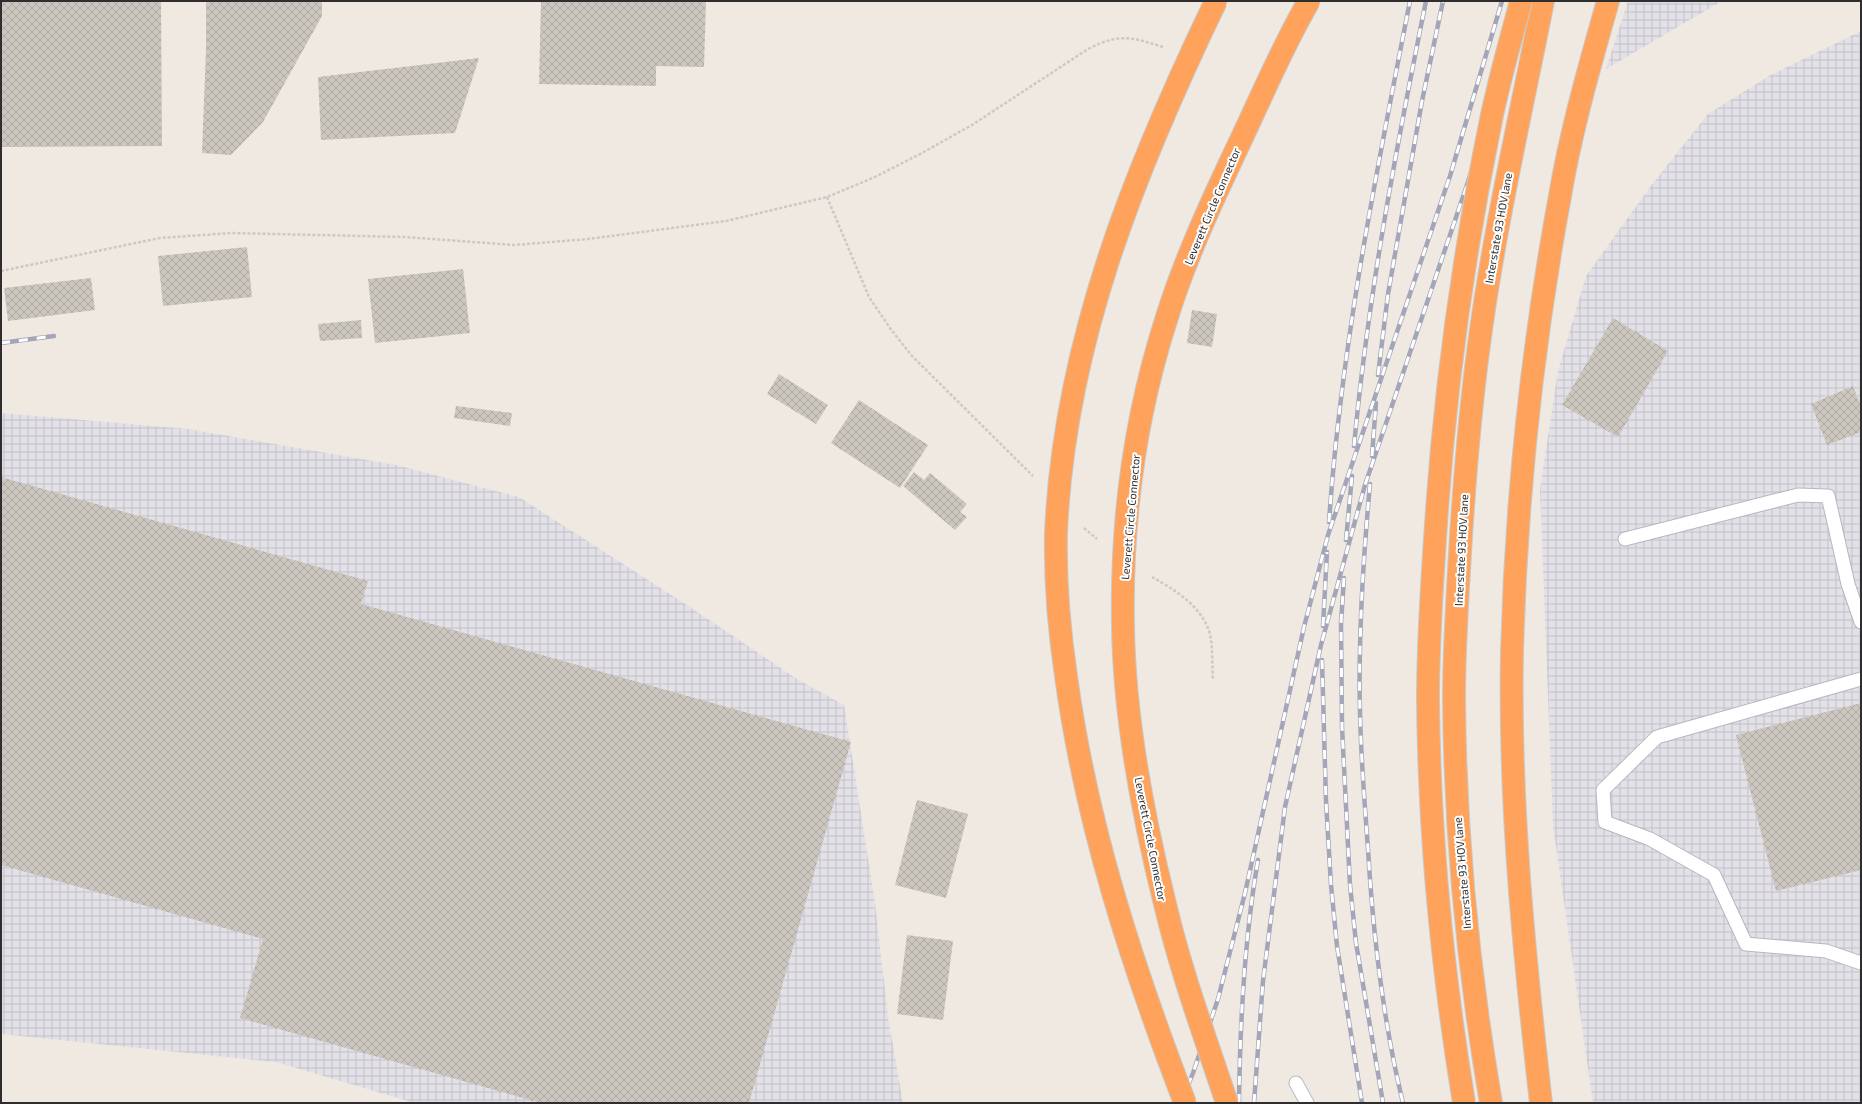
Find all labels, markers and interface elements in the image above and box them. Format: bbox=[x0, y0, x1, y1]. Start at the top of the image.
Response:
street label: Leverett Circle Connector bbox=[1181, 145, 1243, 266]
street label: Interstate 93 HOV lane bbox=[1482, 172, 1514, 284]
street label: Leverett Circle Connector bbox=[1118, 453, 1142, 580]
street label: Interstate 93 HOV lane bbox=[1452, 494, 1470, 606]
street label: Leverett Circle Connector bbox=[1133, 776, 1170, 903]
street label: Interstate 93 HOV lane bbox=[1451, 816, 1473, 929]

